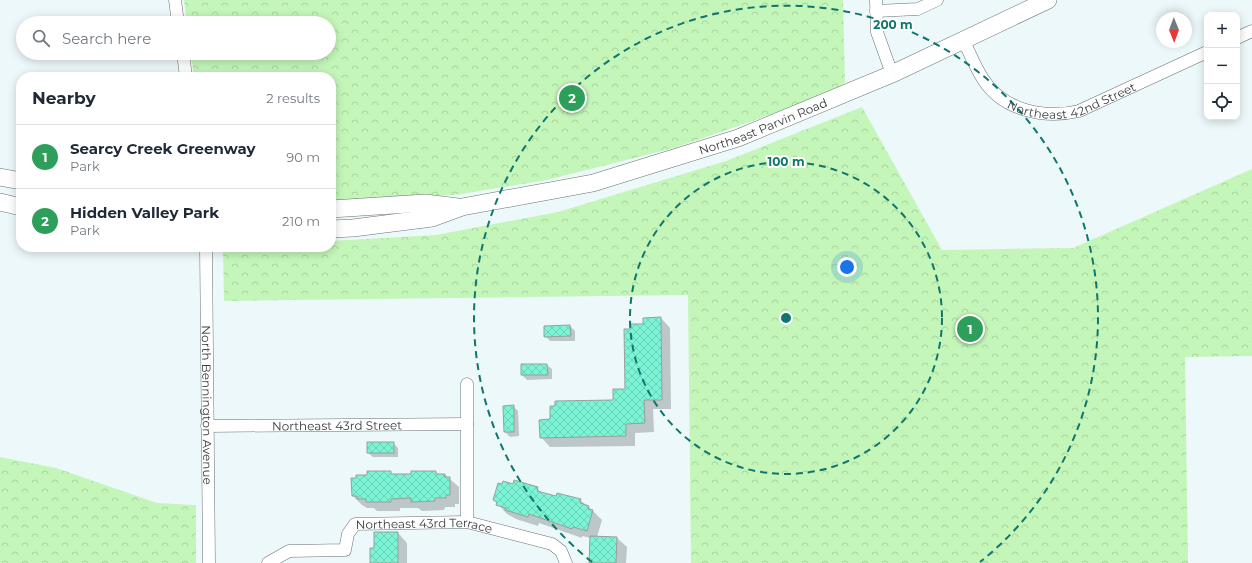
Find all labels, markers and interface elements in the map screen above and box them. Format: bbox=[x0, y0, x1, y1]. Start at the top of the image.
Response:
north arrow bbox=[1156, 12, 1192, 48]
map controls bbox=[1204, 12, 1240, 120]
button: + bbox=[1204, 12, 1240, 48]
search box bbox=[16, 16, 336, 60]
text: 200 m bbox=[873, 17, 913, 32]
icon: search bbox=[30, 27, 52, 49]
text: Search here bbox=[62, 29, 151, 48]
button: − bbox=[1204, 48, 1240, 84]
street label: Northeast 42nd Street bbox=[1005, 78, 1138, 121]
pin: 2 bbox=[559, 83, 585, 113]
button: locate bbox=[1204, 84, 1240, 120]
text: Nearby bbox=[32, 88, 96, 108]
text: 2 results bbox=[266, 90, 320, 106]
street label: Northeast Parvin Road bbox=[697, 94, 829, 157]
text: Searcy Creek Greenway bbox=[70, 139, 256, 158]
text: 1 bbox=[42, 149, 48, 165]
text: 90 m bbox=[286, 149, 320, 165]
text: 100 m bbox=[768, 154, 804, 169]
text: Park bbox=[70, 158, 100, 174]
text: Hidden Valley Park bbox=[70, 203, 219, 222]
text: 2 bbox=[41, 213, 49, 229]
text: 210 m bbox=[282, 213, 320, 229]
text: Park bbox=[70, 222, 100, 238]
your location bbox=[837, 257, 857, 277]
centre of rings bbox=[779, 311, 793, 325]
pin: 1 bbox=[957, 314, 983, 344]
street label: North Bennington Avenue bbox=[199, 325, 216, 485]
street label: Northeast 43rd Street bbox=[272, 417, 402, 433]
street label: Northeast 43rd Terrace bbox=[355, 514, 494, 536]

